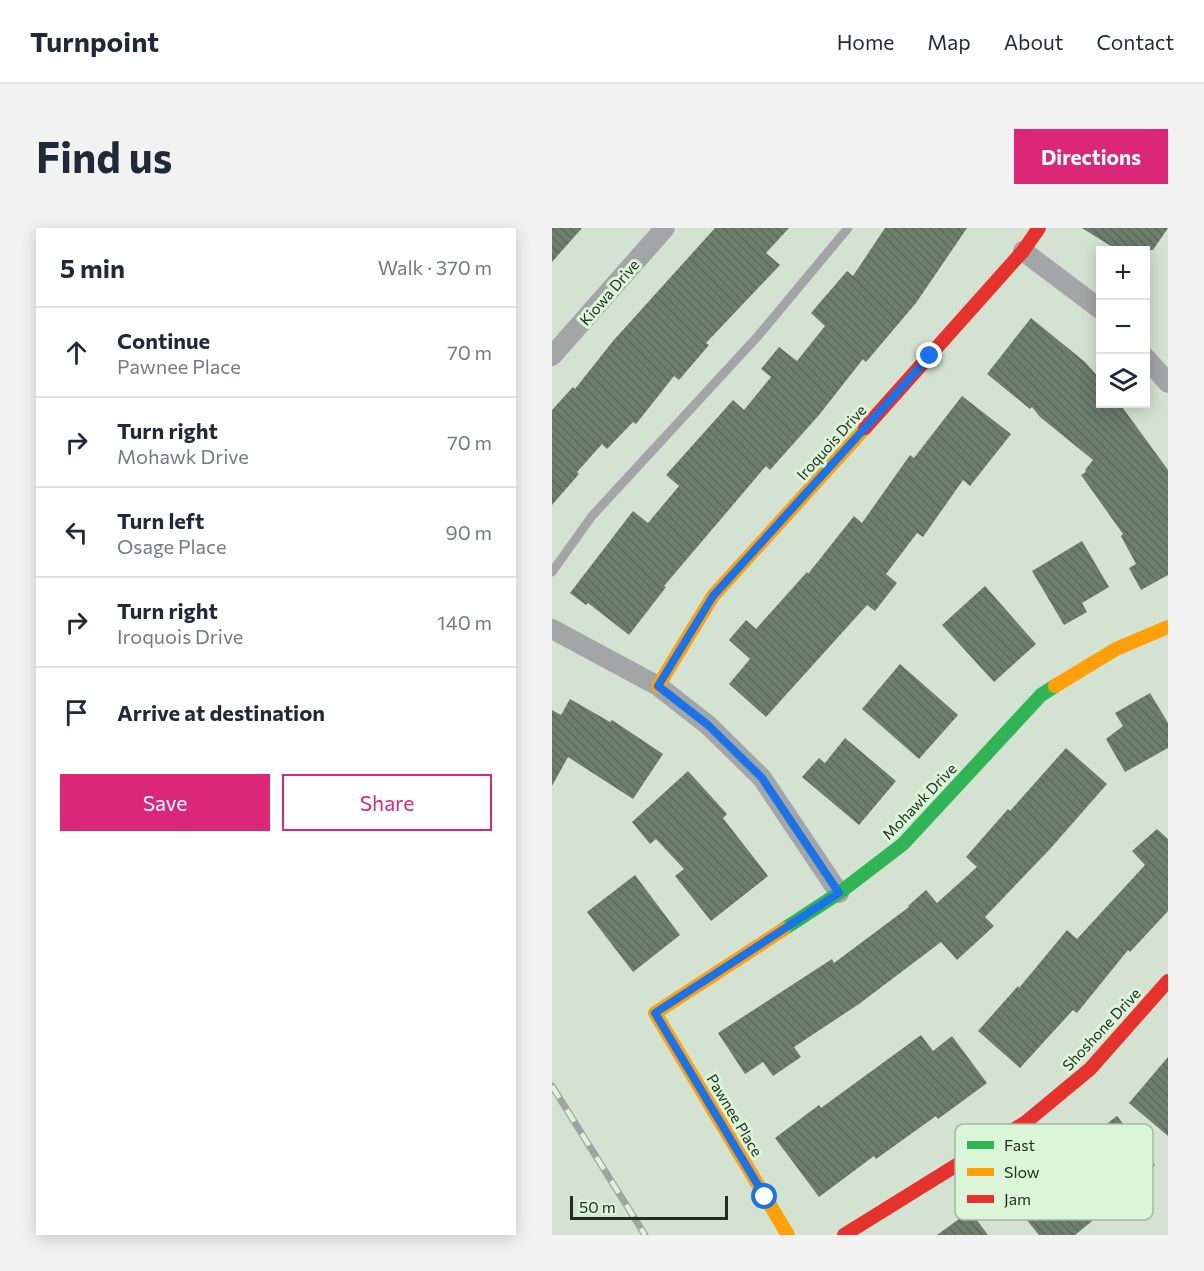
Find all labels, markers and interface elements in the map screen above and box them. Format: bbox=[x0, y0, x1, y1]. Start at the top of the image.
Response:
text: Turnpoint bbox=[30, 24, 159, 58]
text: Home bbox=[837, 29, 894, 54]
text: Map bbox=[927, 29, 971, 54]
text: About bbox=[1004, 29, 1063, 54]
text: Contact bbox=[1096, 29, 1174, 54]
button: Directions bbox=[1014, 129, 1168, 184]
text: Find us bbox=[36, 130, 172, 182]
map controls bbox=[1096, 246, 1150, 408]
button: + bbox=[1096, 246, 1150, 300]
text: 5 min bbox=[60, 252, 125, 283]
text: Walk · 370 m bbox=[378, 255, 492, 279]
street label: Kiowa Drive bbox=[575, 255, 643, 329]
button: − bbox=[1096, 300, 1150, 354]
text: Continue bbox=[117, 327, 210, 354]
icon: ahead bbox=[60, 336, 93, 369]
text: 70 m bbox=[447, 340, 492, 364]
route end bbox=[916, 342, 942, 368]
text: Pawnee Place bbox=[117, 354, 241, 378]
button: layers bbox=[1096, 354, 1150, 408]
street label: Iroquois Drive bbox=[793, 401, 869, 483]
text: Turn right bbox=[117, 417, 218, 444]
icon: right bbox=[60, 426, 93, 459]
text: 70 m bbox=[447, 430, 492, 454]
text: Mohawk Drive bbox=[117, 444, 249, 468]
text: Turn left bbox=[117, 507, 204, 534]
icon: left bbox=[60, 516, 93, 549]
text: 90 m bbox=[446, 520, 492, 544]
text: Osage Place bbox=[117, 534, 226, 558]
text: Turn right bbox=[117, 597, 218, 624]
icon: right bbox=[60, 606, 93, 639]
text: 140 m bbox=[437, 610, 492, 634]
text: Iroquois Drive bbox=[117, 624, 243, 648]
icon: arrive bbox=[60, 696, 93, 729]
text: Arrive at destination bbox=[117, 699, 325, 726]
street label: Mohawk Drive bbox=[878, 759, 960, 843]
button: Save bbox=[60, 774, 270, 831]
button: Share bbox=[282, 774, 492, 831]
street label: Shoshone Drive bbox=[1058, 984, 1144, 1074]
street label: Pawnee Place bbox=[703, 1071, 767, 1159]
legend bbox=[955, 1124, 1153, 1220]
text: Fast bbox=[1004, 1135, 1035, 1154]
text: Slow bbox=[1004, 1162, 1040, 1181]
route start bbox=[751, 1183, 777, 1209]
text: Jam bbox=[1004, 1189, 1031, 1208]
scale bar bbox=[570, 1193, 728, 1220]
text: 50 m bbox=[579, 1197, 616, 1216]

